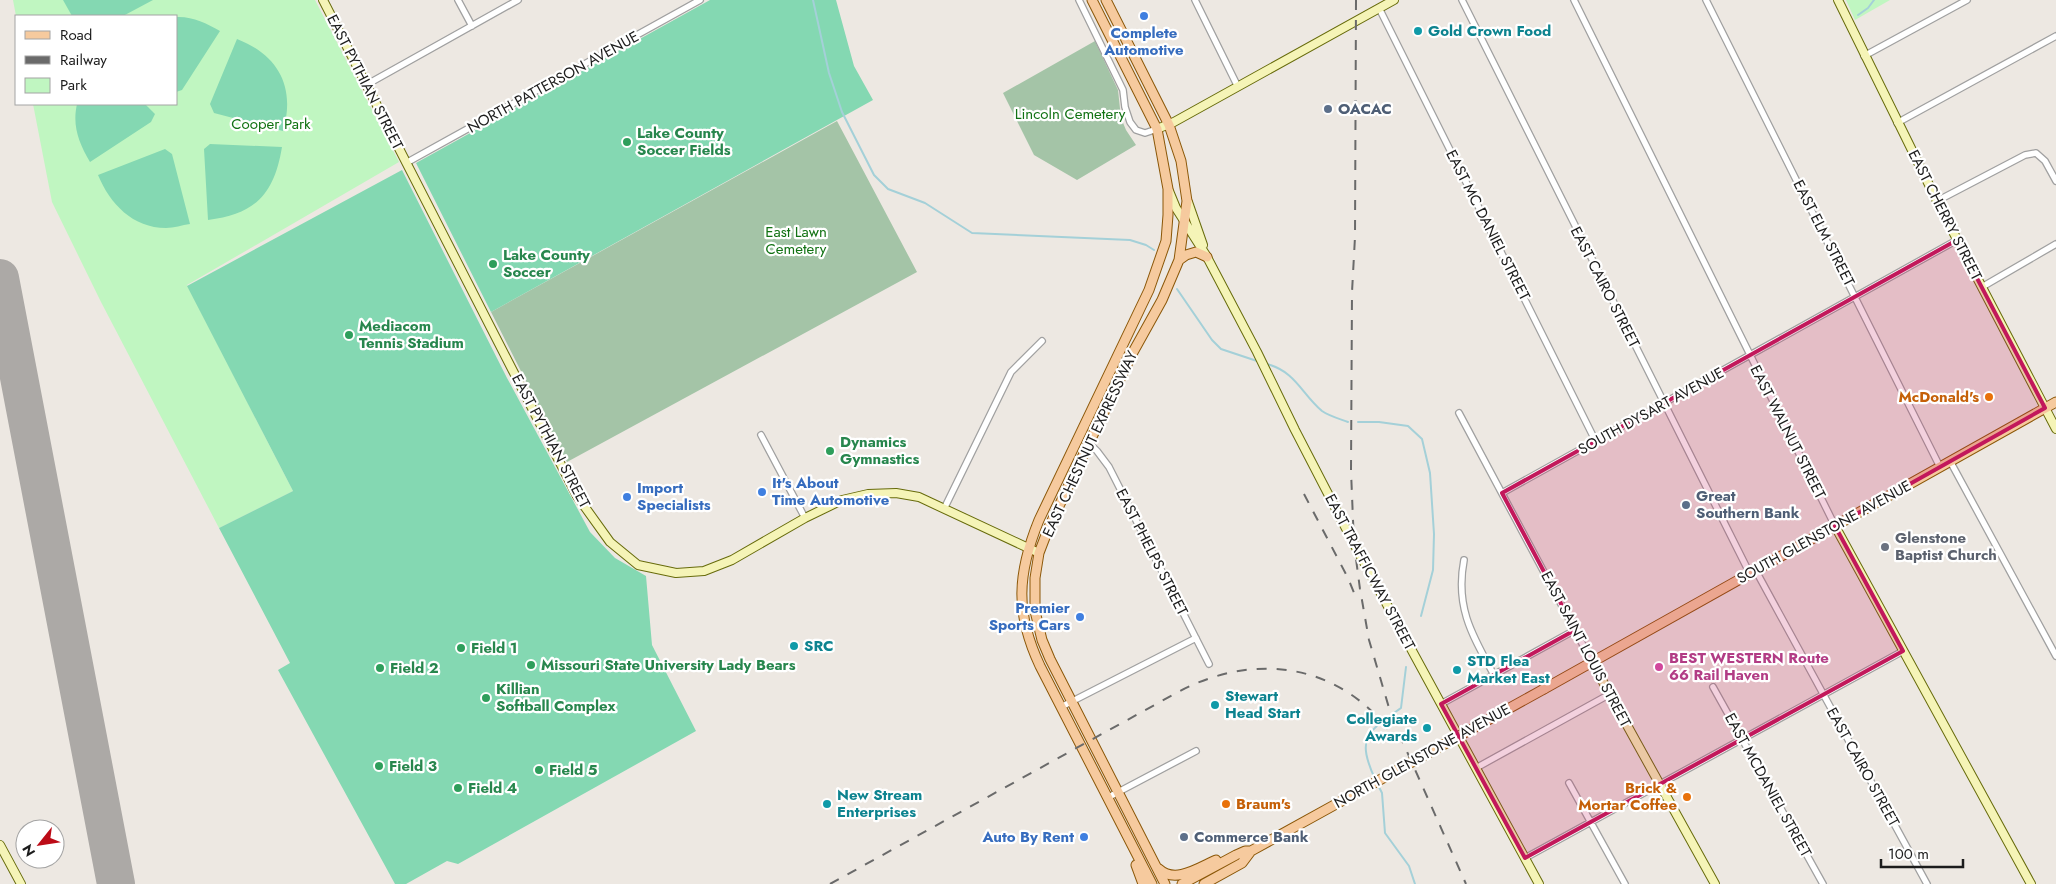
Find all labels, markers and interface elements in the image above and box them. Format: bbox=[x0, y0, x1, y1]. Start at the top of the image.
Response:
marker: Complete Automotive bbox=[1138, 10, 1150, 22]
street label: EAST PYTHIAN STREET bbox=[321, 11, 409, 153]
legend bbox=[15, 15, 178, 105]
place label: Gold Crown Food bbox=[1428, 20, 1551, 42]
place label: Complete Automotive bbox=[1103, 22, 1184, 61]
text: Road bbox=[60, 24, 92, 46]
marker: Gold Crown Food bbox=[1412, 25, 1424, 37]
street label: NORTH PATTERSON AVENUE bbox=[463, 26, 643, 138]
text: Railway bbox=[60, 49, 107, 71]
text: Park bbox=[60, 74, 87, 96]
place label: OACAC bbox=[1338, 98, 1392, 120]
park label: Lincoln Cemetery bbox=[1015, 103, 1126, 125]
marker: OACAC bbox=[1322, 103, 1334, 115]
park label: Cooper Park bbox=[231, 113, 311, 135]
place label: Lake County Soccer Fields bbox=[637, 122, 731, 161]
marker: Lake County Soccer Fields bbox=[621, 136, 633, 148]
street label: EAST MC DANIEL STREET bbox=[1440, 146, 1536, 304]
street label: EAST CHERRY STREET bbox=[1903, 146, 1987, 284]
street label: EAST ELM STREET bbox=[1788, 176, 1860, 290]
park label: East Lawn Cemetery bbox=[765, 221, 827, 260]
street label: EAST CAIRO STREET bbox=[1565, 223, 1645, 351]
place label: Lake County Soccer bbox=[503, 244, 590, 283]
marker: Lake County Soccer bbox=[487, 258, 499, 270]
place label: Mediacom Tennis Stadium bbox=[359, 315, 464, 354]
marker: Mediacom Tennis Stadium bbox=[343, 329, 355, 341]
street label: EAST CHESTNUT EXPRESSWAY bbox=[1037, 347, 1143, 541]
street label: EAST WALNUT STREET bbox=[1745, 361, 1831, 503]
street label: SOUTH DYSART AVENUE bbox=[1574, 362, 1728, 460]
street label: EAST PYTHIAN STREET bbox=[506, 370, 596, 512]
place label: McDonald's bbox=[1898, 386, 1979, 408]
marker: McDonald's bbox=[1983, 391, 1995, 403]
place label: Dynamics Gymnastics bbox=[840, 431, 919, 470]
marker: Dynamics Gymnastics bbox=[824, 445, 836, 457]
place label: It's About Time Automotive bbox=[772, 472, 890, 511]
street label: SOUTH GLENSTONE AVENUE bbox=[1733, 475, 1915, 589]
place label: Import Specialists bbox=[637, 477, 711, 516]
street label: EAST PHELPS STREET bbox=[1110, 485, 1194, 619]
place label: Great Southern Bank bbox=[1696, 485, 1800, 524]
marker: It's About Time Automotive bbox=[756, 486, 768, 498]
street label: EAST TRAFFICWAY STREET bbox=[1319, 490, 1421, 654]
marker: Import Specialists bbox=[621, 491, 633, 503]
marker: Great Southern Bank bbox=[1680, 499, 1692, 511]
place label: Glenstone Baptist Church bbox=[1895, 527, 1997, 566]
marker: Glenstone Baptist Church bbox=[1879, 541, 1891, 553]
street label: EAST SAINT LOUIS STREET bbox=[1536, 567, 1637, 731]
place label: Premier Sports Cars bbox=[989, 597, 1071, 636]
marker: Premier Sports Cars bbox=[1074, 611, 1086, 623]
place label: SRC bbox=[804, 635, 834, 657]
place label: Field 1 bbox=[471, 637, 517, 659]
marker: SRC bbox=[788, 640, 800, 652]
marker: Field 1 bbox=[455, 642, 467, 654]
place label: BEST WESTERN Route 66 Rail Haven bbox=[1669, 647, 1829, 686]
place label: STD Flea Market East bbox=[1467, 650, 1550, 689]
place label: Missouri State University Lady Bears bbox=[541, 654, 796, 676]
place label: Field 2 bbox=[390, 657, 439, 679]
marker: Missouri State University Lady Bears bbox=[525, 659, 537, 671]
marker: BEST WESTERN Route 66 Rail Haven bbox=[1653, 661, 1665, 673]
marker: Field 2 bbox=[374, 662, 386, 674]
marker: STD Flea Market East bbox=[1451, 664, 1463, 676]
place label: Killian Softball Complex bbox=[496, 678, 615, 717]
place label: Stewart Head Start bbox=[1225, 685, 1301, 724]
marker: Killian Softball Complex bbox=[480, 692, 492, 704]
street label: NORTH GLENSTONE AVENUE bbox=[1330, 698, 1514, 814]
marker: Stewart Head Start bbox=[1209, 699, 1221, 711]
street label: EAST CAIRO STREET bbox=[1821, 703, 1905, 831]
place label: Collegiate Awards bbox=[1346, 708, 1417, 747]
street label: EAST MCDANIEL STREET bbox=[1719, 709, 1817, 861]
marker: Collegiate Awards bbox=[1421, 722, 1433, 734]
place label: Field 3 bbox=[389, 755, 437, 777]
place label: Field 5 bbox=[549, 759, 598, 781]
marker: Field 3 bbox=[373, 760, 385, 772]
marker: Field 5 bbox=[533, 764, 545, 776]
place label: Field 4 bbox=[468, 777, 517, 799]
place label: Brick & Mortar Coffee bbox=[1578, 777, 1678, 816]
marker: Field 4 bbox=[452, 782, 464, 794]
place label: New Stream Enterprises bbox=[837, 784, 922, 823]
marker: Brick & Mortar Coffee bbox=[1681, 791, 1693, 803]
place label: Braum's bbox=[1236, 793, 1291, 815]
marker: New Stream Enterprises bbox=[821, 798, 833, 810]
marker: Braum's bbox=[1220, 798, 1232, 810]
north arrow bbox=[15, 819, 65, 869]
place label: Auto By Rent bbox=[982, 826, 1074, 848]
place label: Commerce Bank bbox=[1194, 826, 1309, 848]
marker: Auto By Rent bbox=[1078, 831, 1090, 843]
marker: Commerce Bank bbox=[1178, 831, 1190, 843]
scale bar bbox=[1881, 836, 1964, 868]
text: N bbox=[17, 841, 40, 860]
text: 100 m bbox=[1888, 843, 1929, 865]

